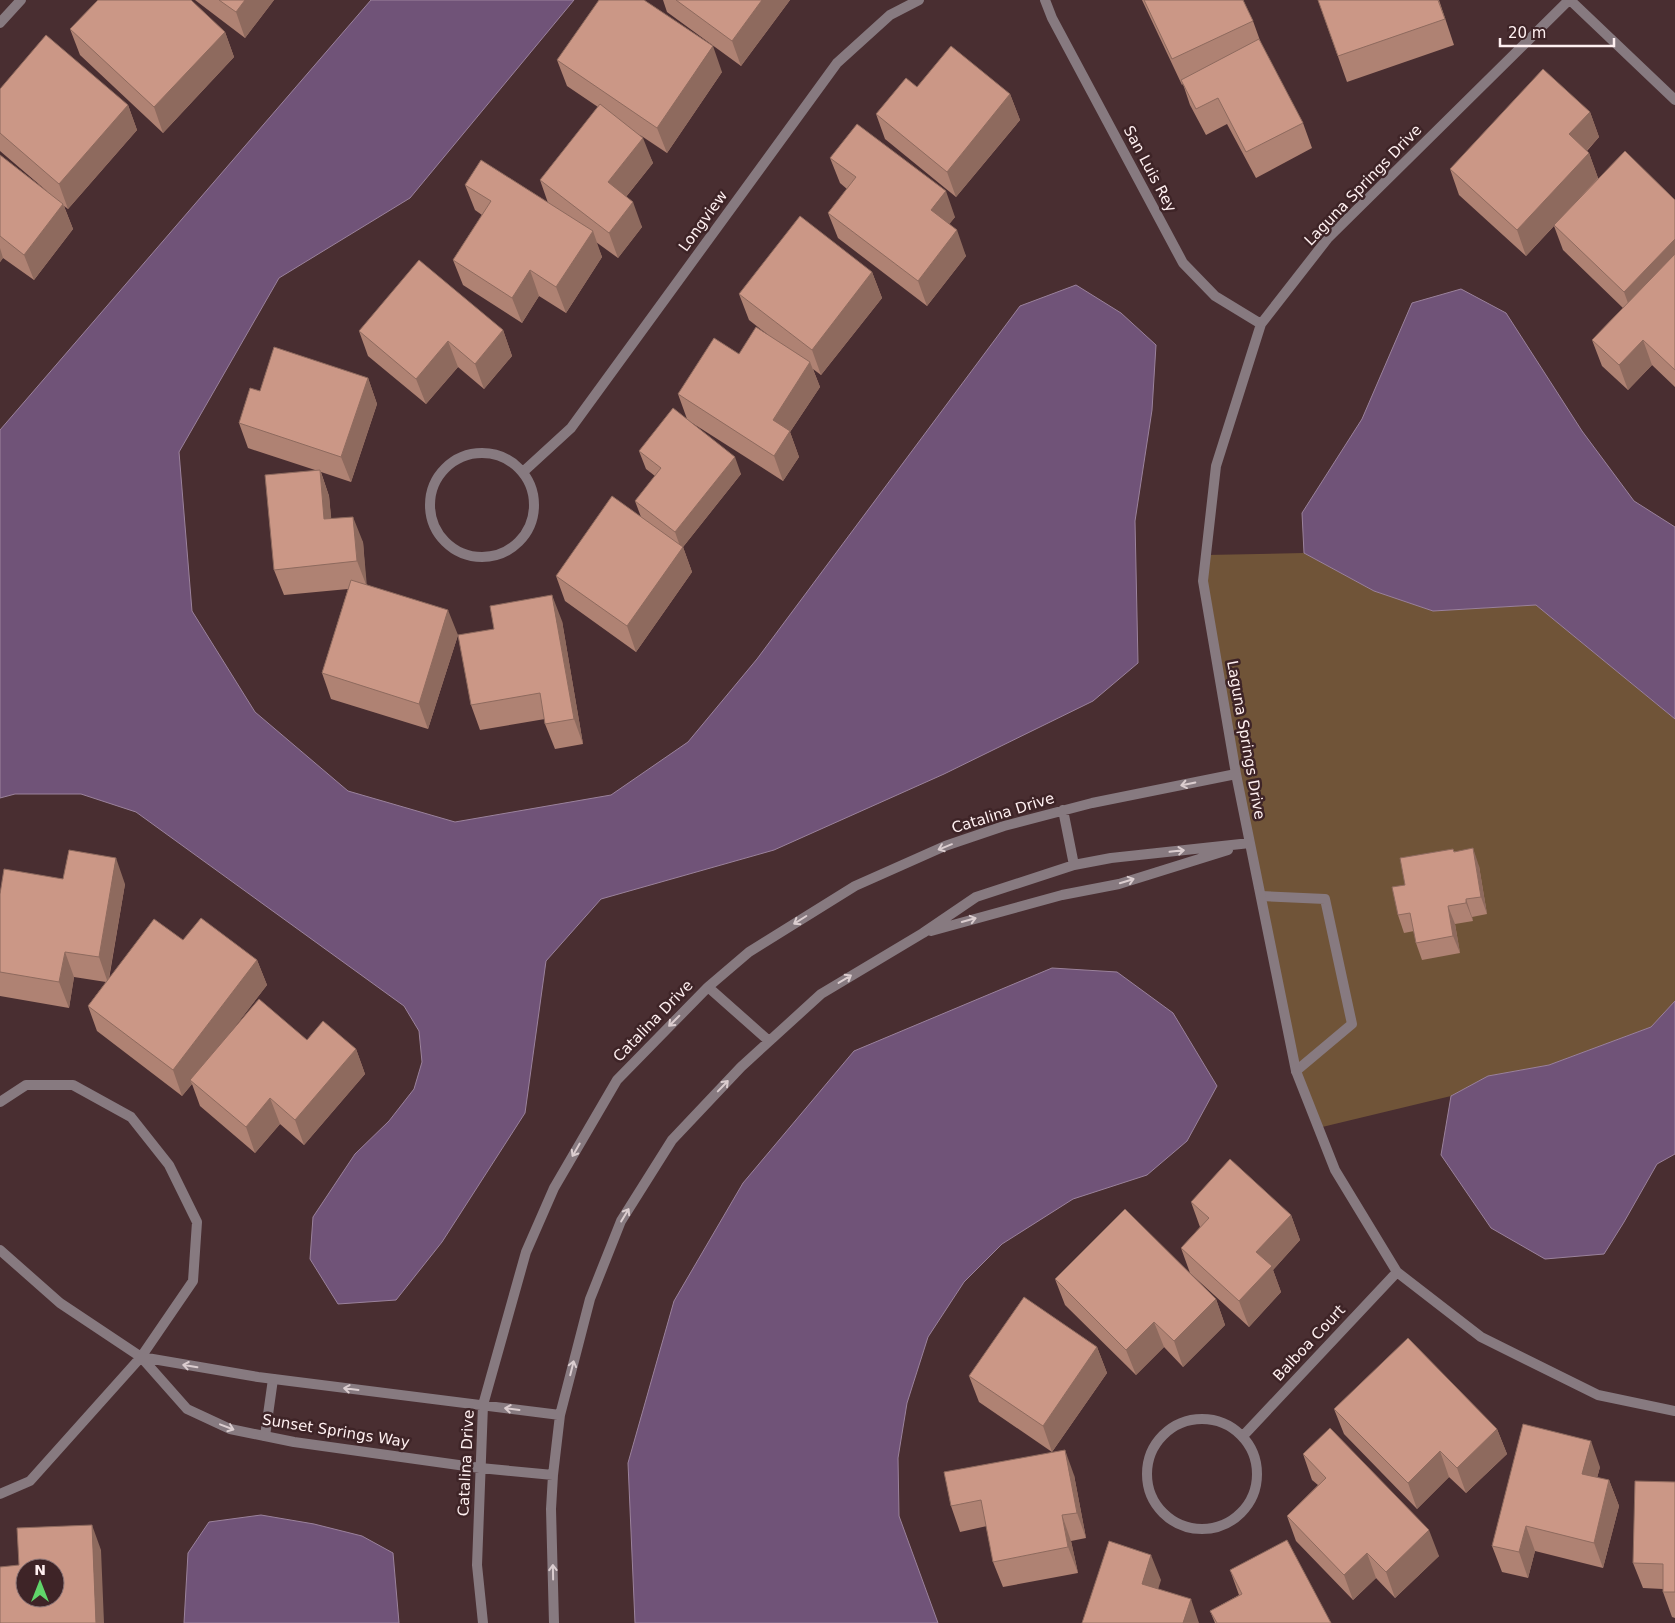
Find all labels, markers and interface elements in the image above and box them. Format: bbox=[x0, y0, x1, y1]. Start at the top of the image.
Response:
scale bar bbox=[1500, 15, 1614, 47]
text: 20 m bbox=[1508, 24, 1546, 42]
street label: Laguna Springs Drive bbox=[1301, 121, 1425, 249]
street label: San Luis Rey bbox=[1120, 123, 1180, 215]
street label: Longview bbox=[675, 187, 731, 255]
street label: Laguna Springs Drive bbox=[1223, 659, 1269, 821]
one-way arrow bbox=[1181, 779, 1197, 789]
street label: Catalina Drive bbox=[949, 789, 1057, 837]
one-way arrow bbox=[937, 843, 953, 852]
one-way arrow bbox=[1168, 846, 1184, 856]
one-way arrow bbox=[1119, 876, 1135, 886]
one-way arrow bbox=[961, 915, 977, 924]
one-way arrow bbox=[794, 916, 808, 926]
one-way arrow bbox=[837, 974, 851, 984]
street label: Catalina Drive bbox=[610, 976, 696, 1066]
one-way arrow bbox=[667, 1015, 680, 1027]
one-way arrow bbox=[717, 1080, 729, 1092]
one-way arrow bbox=[571, 1142, 581, 1156]
one-way arrow bbox=[621, 1208, 631, 1222]
street label: Balboa Court bbox=[1269, 1301, 1349, 1385]
one-way arrow bbox=[182, 1360, 198, 1370]
one-way arrow bbox=[568, 1361, 578, 1377]
one-way arrow bbox=[343, 1384, 359, 1394]
one-way arrow bbox=[504, 1404, 520, 1414]
street label: Catalina Drive bbox=[454, 1409, 478, 1517]
street label: Sunset Springs Way bbox=[261, 1410, 411, 1452]
one-way arrow bbox=[219, 1423, 234, 1432]
north arrow bbox=[15, 1558, 65, 1608]
text: N bbox=[34, 1562, 46, 1578]
one-way arrow bbox=[548, 1565, 558, 1581]

